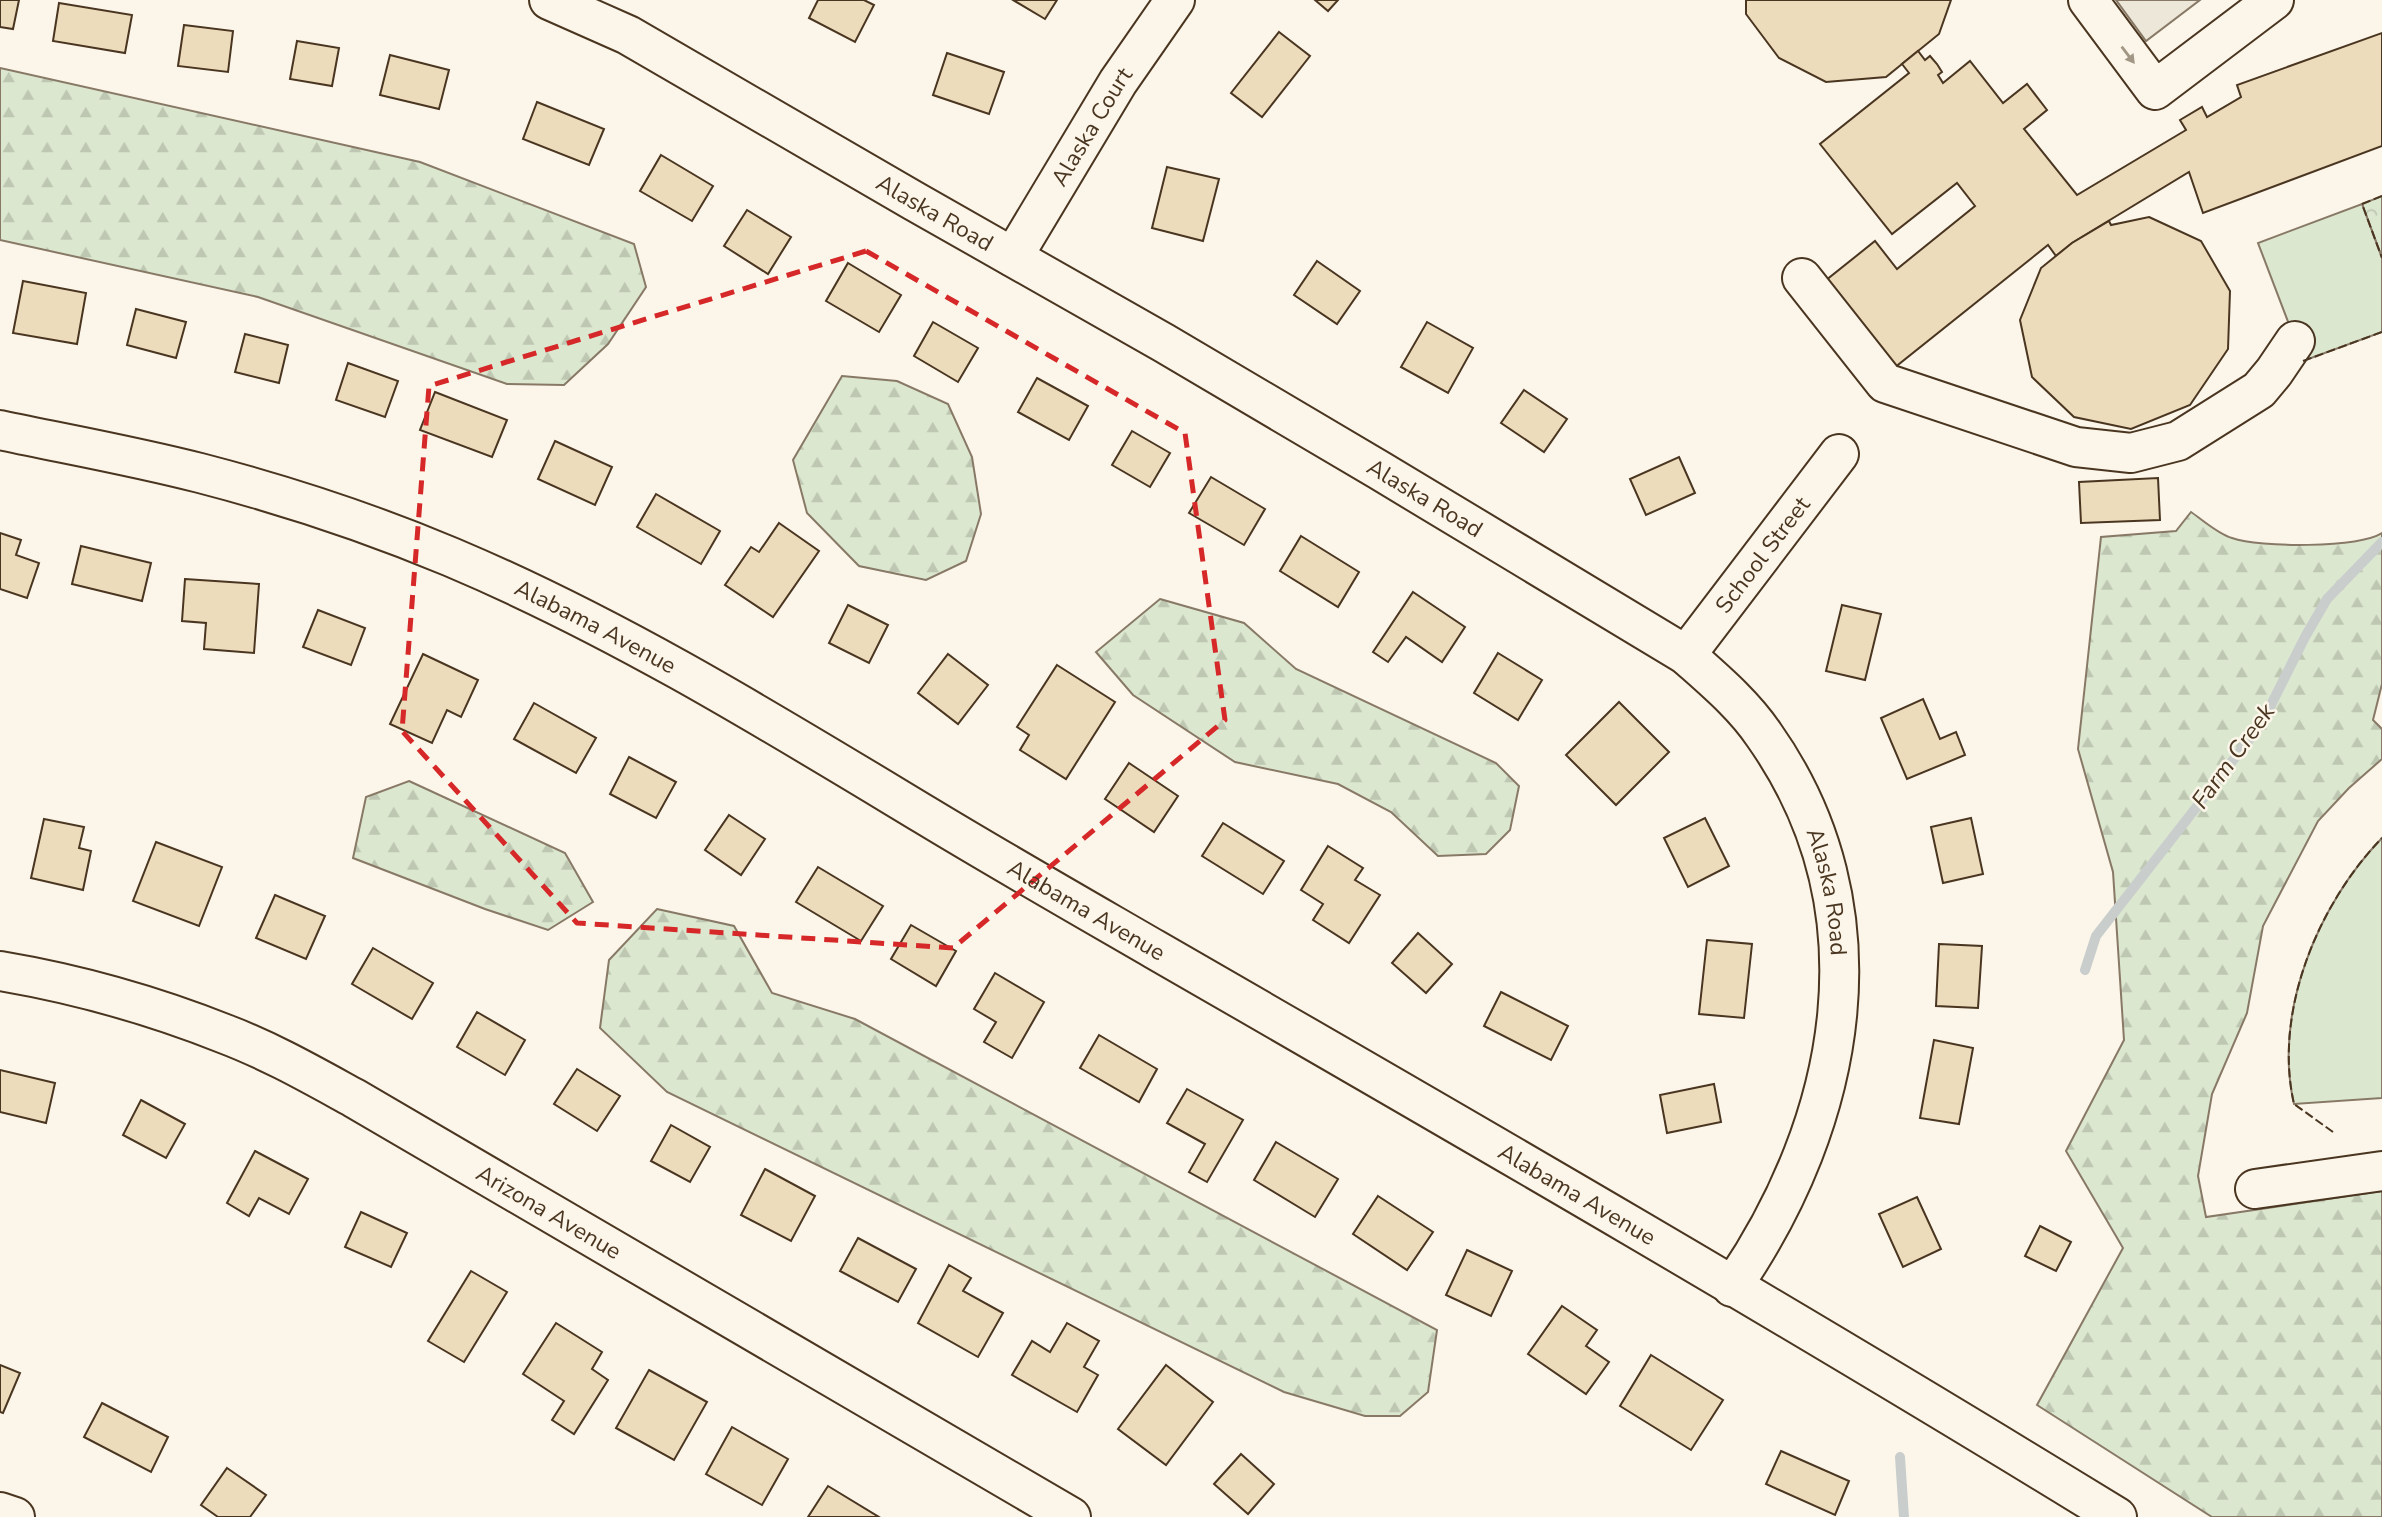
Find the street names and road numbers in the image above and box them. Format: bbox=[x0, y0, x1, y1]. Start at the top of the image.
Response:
street label: Alaska Court bbox=[1044, 60, 1140, 192]
street label: Alaska Road bbox=[871, 167, 999, 258]
street label: Alaska Road bbox=[1361, 451, 1489, 545]
street label: School Street bbox=[1708, 489, 1817, 619]
street label: Alabama Avenue bbox=[510, 572, 682, 681]
street label: Alaska Road bbox=[1799, 823, 1854, 956]
street label: Alabama Avenue bbox=[1002, 852, 1171, 968]
street label: Alabama Avenue bbox=[1493, 1136, 1662, 1252]
street label: Arizona Avenue bbox=[471, 1157, 627, 1266]

